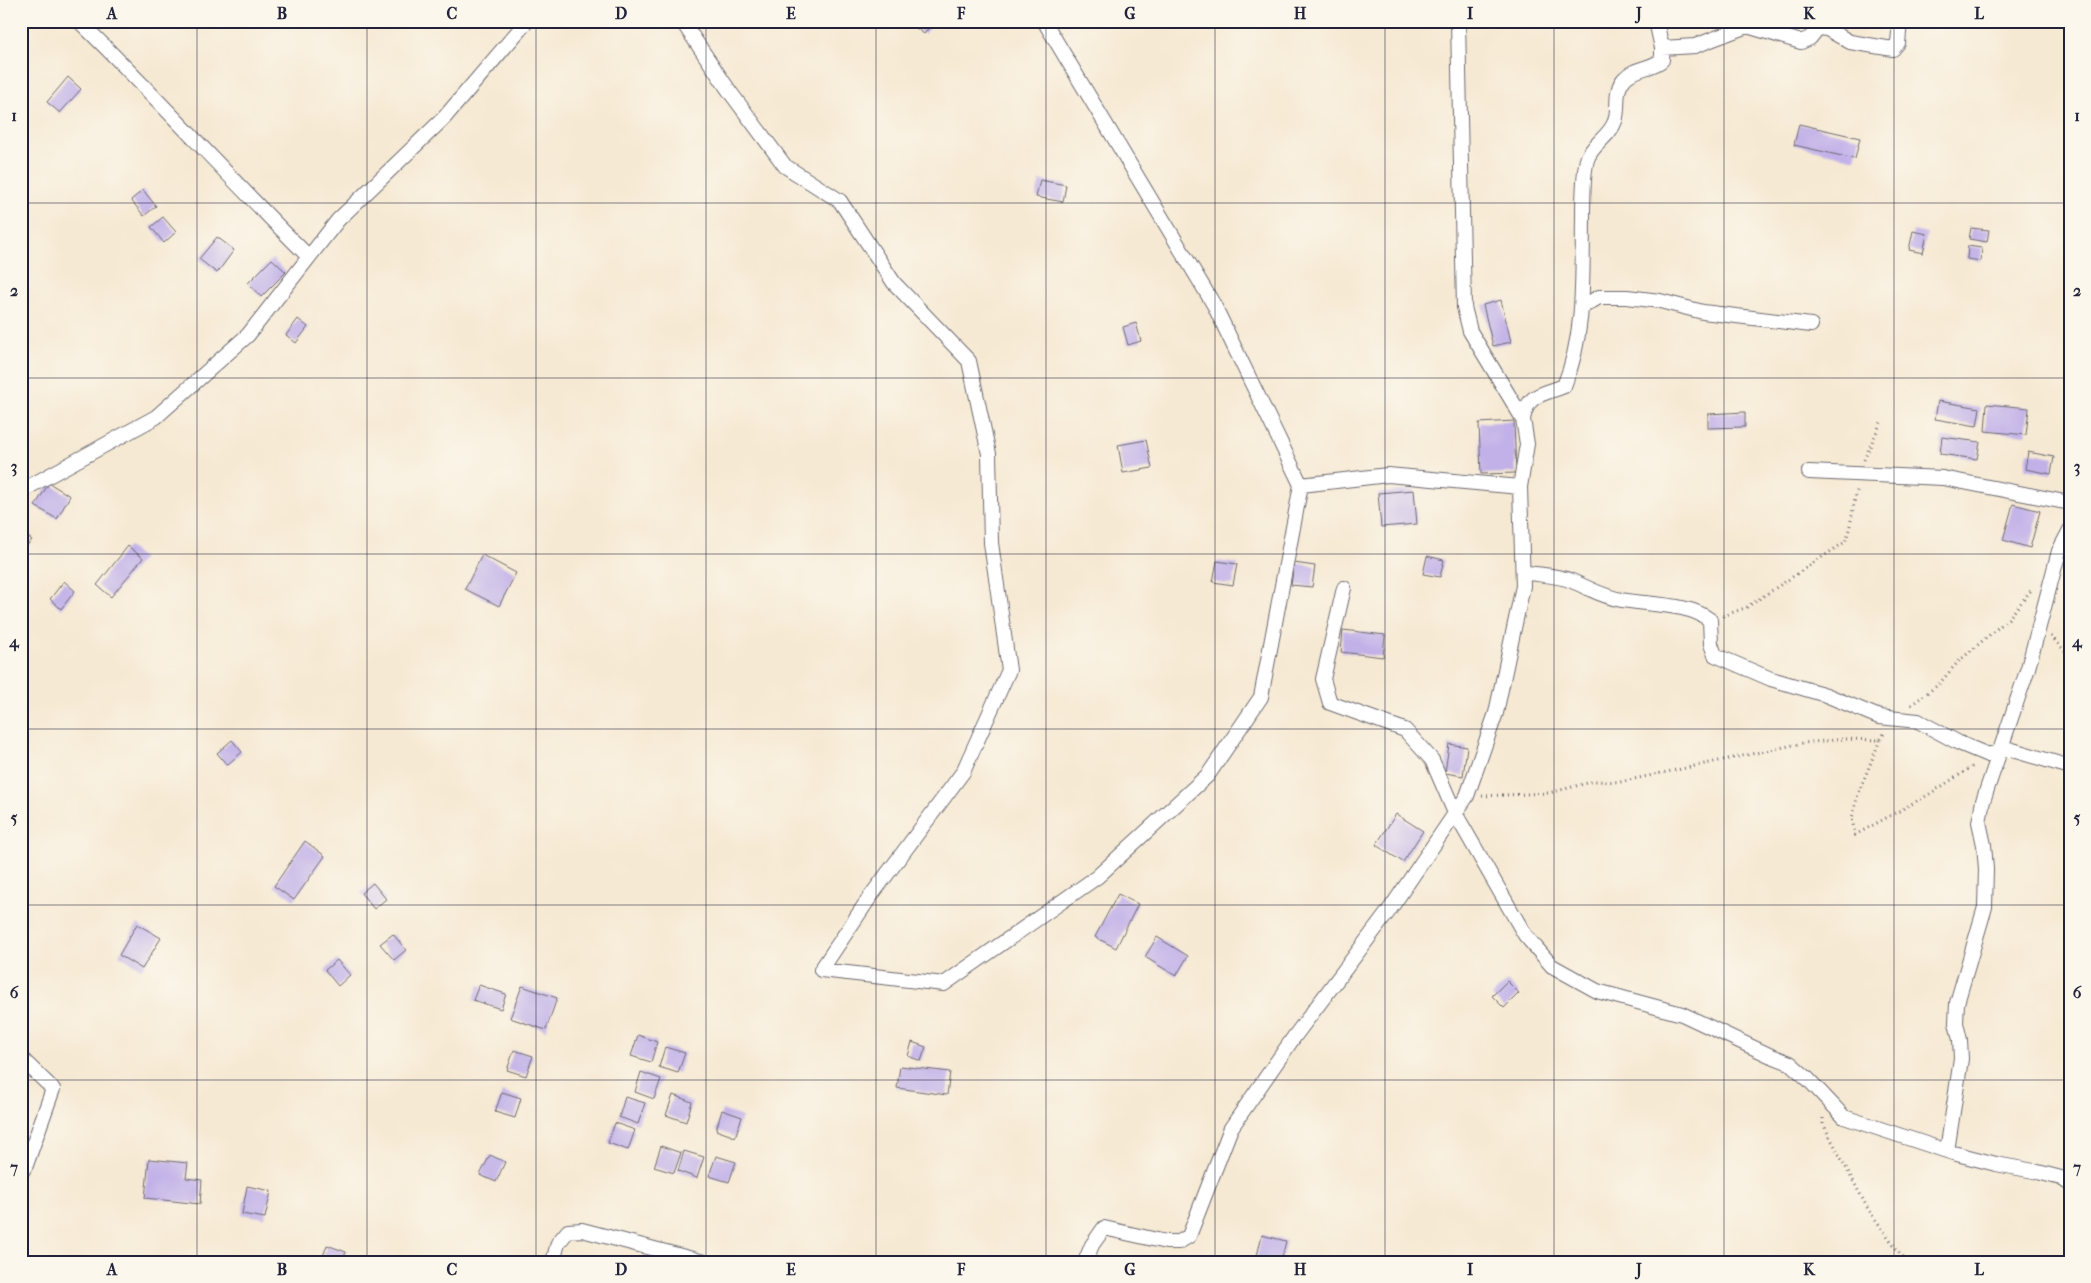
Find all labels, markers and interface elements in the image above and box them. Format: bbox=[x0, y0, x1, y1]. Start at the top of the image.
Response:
text: A bbox=[106, 4, 118, 23]
text: B bbox=[277, 4, 287, 23]
text: C bbox=[447, 4, 458, 23]
text: D bbox=[615, 4, 627, 23]
text: E bbox=[786, 4, 796, 23]
text: F bbox=[956, 4, 966, 23]
text: G bbox=[1124, 4, 1136, 23]
text: H bbox=[1294, 4, 1307, 23]
text: I bbox=[1467, 4, 1474, 23]
text: J bbox=[1634, 4, 1642, 24]
text: K bbox=[1803, 4, 1816, 23]
text: L bbox=[1974, 4, 1984, 23]
text: 1 bbox=[11, 106, 17, 125]
text: 1 bbox=[2074, 106, 2080, 125]
text: 2 bbox=[10, 281, 18, 300]
text: 2 bbox=[2073, 281, 2081, 300]
text: 3 bbox=[11, 457, 17, 477]
text: 3 bbox=[2074, 457, 2080, 477]
text: 4 bbox=[8, 632, 20, 652]
text: 4 bbox=[2071, 632, 2083, 652]
text: 5 bbox=[11, 808, 18, 827]
text: 5 bbox=[2074, 808, 2081, 827]
text: 6 bbox=[10, 983, 19, 1002]
text: 6 bbox=[2073, 983, 2082, 1002]
text: 7 bbox=[9, 1158, 18, 1177]
text: 7 bbox=[2072, 1158, 2081, 1177]
text: A bbox=[106, 1260, 118, 1279]
text: B bbox=[277, 1260, 287, 1279]
text: C bbox=[447, 1260, 458, 1279]
text: D bbox=[615, 1260, 627, 1279]
text: E bbox=[786, 1260, 796, 1279]
text: F bbox=[956, 1260, 966, 1279]
text: G bbox=[1124, 1260, 1136, 1279]
text: H bbox=[1294, 1260, 1307, 1279]
text: I bbox=[1467, 1260, 1474, 1279]
text: J bbox=[1634, 1260, 1642, 1280]
text: K bbox=[1803, 1260, 1816, 1279]
text: L bbox=[1974, 1260, 1984, 1279]

